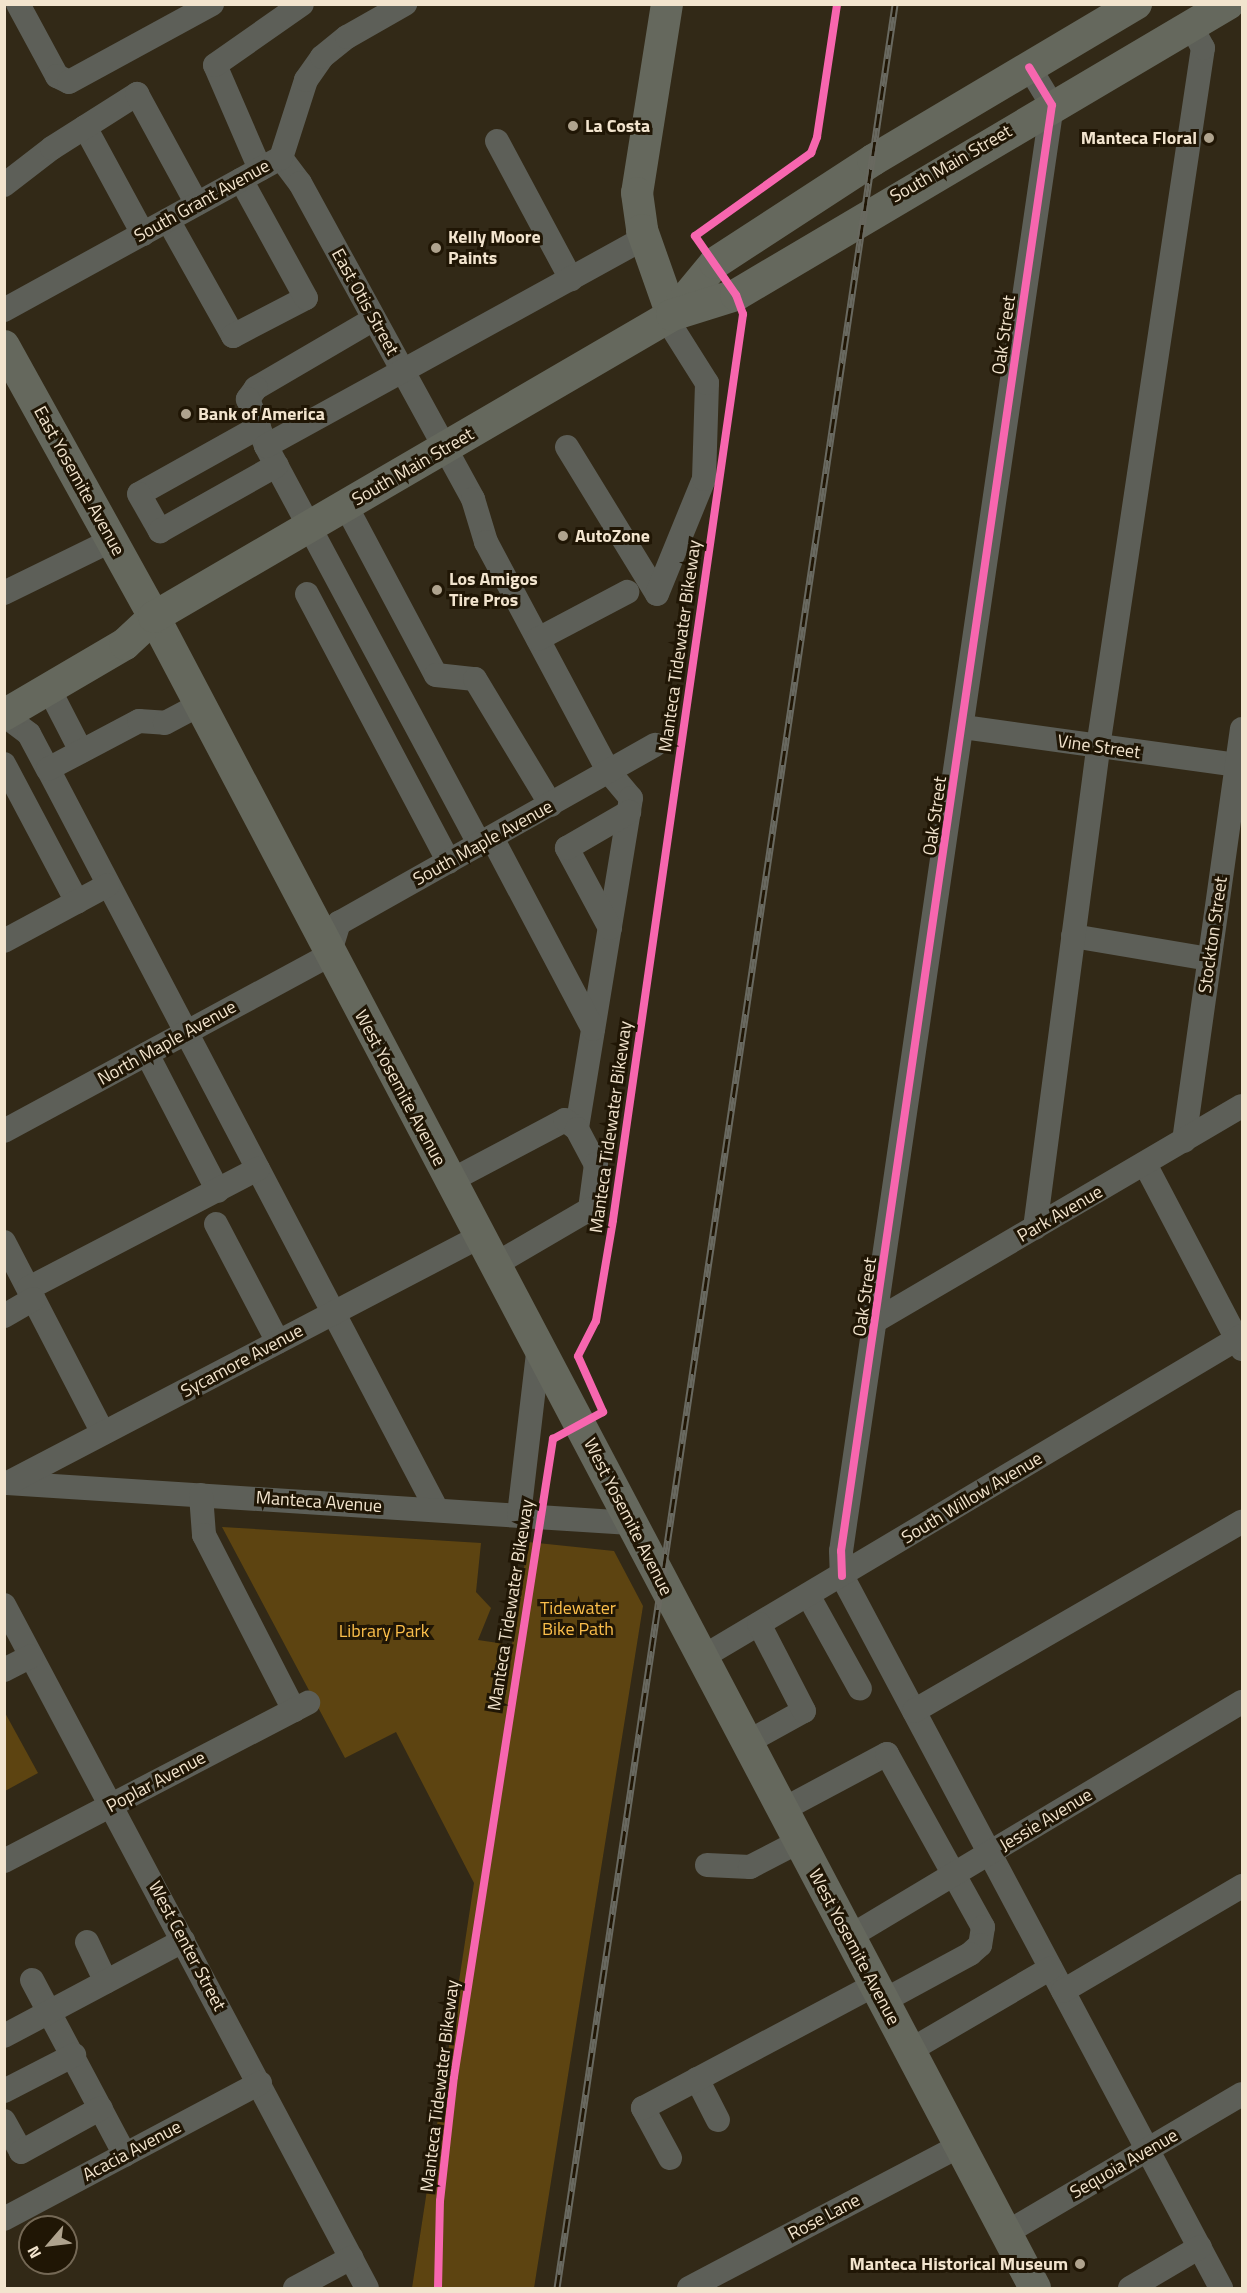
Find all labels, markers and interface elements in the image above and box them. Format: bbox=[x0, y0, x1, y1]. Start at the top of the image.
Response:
place label: La Costa bbox=[585, 115, 650, 137]
marker: La Costa bbox=[566, 119, 580, 133]
street label: South Main Street bbox=[886, 120, 1016, 208]
place label: Manteca Floral bbox=[1081, 127, 1197, 149]
marker: Manteca Floral bbox=[1202, 131, 1216, 145]
street label: South Grant Avenue bbox=[131, 155, 273, 247]
place label: Kelly Moore Paints bbox=[448, 227, 541, 270]
marker: Kelly Moore Paints bbox=[429, 241, 443, 255]
street label: East Otis Street bbox=[327, 245, 403, 359]
street label: Oak Street bbox=[988, 294, 1020, 376]
street label: East Yosemite Avenue bbox=[29, 402, 129, 560]
place label: Bank of America bbox=[198, 403, 325, 425]
marker: Bank of America bbox=[179, 407, 193, 421]
street label: South Main Street bbox=[348, 423, 478, 511]
place label: AutoZone bbox=[575, 525, 650, 547]
marker: AutoZone bbox=[556, 529, 570, 543]
street label: Manteca Tidewater Bikeway bbox=[654, 539, 706, 753]
place label: Los Amigos Tire Pros bbox=[449, 569, 538, 612]
marker: Los Amigos Tire Pros bbox=[430, 583, 444, 597]
street label: Vine Street bbox=[1056, 730, 1142, 764]
street label: Oak Street bbox=[919, 775, 951, 857]
street label: South Maple Avenue bbox=[410, 796, 556, 890]
street label: Stockton Street bbox=[1194, 875, 1232, 995]
street label: North Maple Avenue bbox=[94, 996, 240, 1090]
street label: West Yosemite Avenue bbox=[350, 1006, 450, 1170]
street label: Manteca Tidewater Bikeway bbox=[585, 1020, 637, 1234]
street label: Park Avenue bbox=[1014, 1181, 1106, 1247]
street label: Oak Street bbox=[849, 1256, 881, 1338]
street label: Sycamore Avenue bbox=[177, 1320, 307, 1402]
street label: West Yosemite Avenue bbox=[579, 1435, 677, 1599]
street label: South Willow Avenue bbox=[898, 1447, 1046, 1549]
street label: Manteca Avenue bbox=[255, 1487, 383, 1517]
street label: Manteca Tidewater Bikeway bbox=[484, 1498, 538, 1712]
park label: Tidewater Bike Path bbox=[540, 1598, 616, 1640]
park label: Library Park bbox=[339, 1620, 429, 1642]
street label: Poplar Avenue bbox=[103, 1747, 209, 1817]
street label: Jessie Avenue bbox=[996, 1784, 1096, 1856]
street label: West Yosemite Avenue bbox=[804, 1865, 904, 2029]
street label: West Center Street bbox=[144, 1878, 230, 2014]
street label: Manteca Tidewater Bikeway bbox=[416, 1979, 464, 2193]
street label: Acacia Avenue bbox=[79, 2116, 185, 2186]
street label: Sequoia Avenue bbox=[1066, 2124, 1182, 2204]
street label: Rose Lane bbox=[784, 2189, 864, 2245]
north arrow bbox=[18, 2215, 78, 2275]
text: N bbox=[21, 2242, 47, 2263]
place label: Manteca Historical Museum bbox=[850, 2253, 1068, 2275]
marker: Manteca Historical Museum bbox=[1073, 2257, 1087, 2271]

